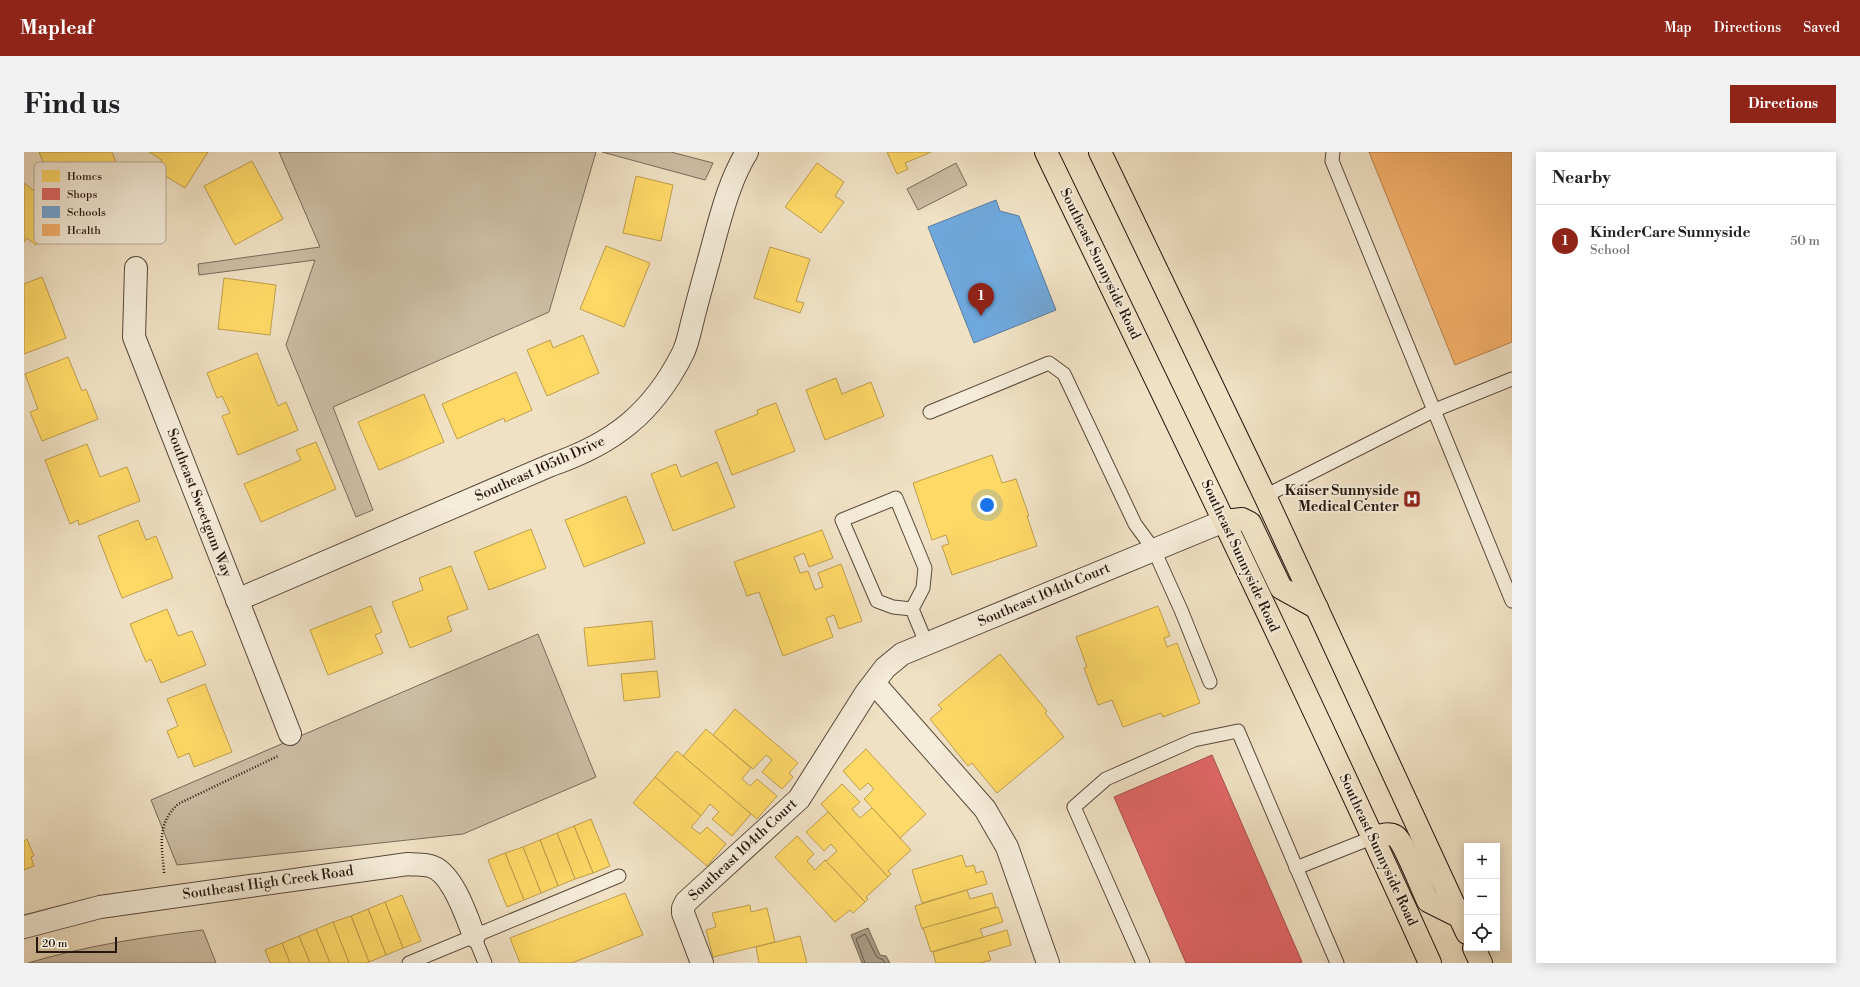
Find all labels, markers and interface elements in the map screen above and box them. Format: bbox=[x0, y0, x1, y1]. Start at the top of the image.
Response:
text: Mapleaf bbox=[20, 16, 93, 40]
text: Map bbox=[1664, 19, 1692, 37]
text: Directions bbox=[1714, 19, 1781, 37]
text: Saved bbox=[1803, 19, 1840, 37]
button: Directions bbox=[1730, 85, 1836, 123]
text: Find us bbox=[24, 87, 120, 122]
legend bbox=[34, 162, 166, 244]
text: Nearby bbox=[1552, 167, 1611, 189]
text: Homes bbox=[67, 170, 102, 184]
street label: Southeast Sunnyside Road bbox=[1056, 185, 1145, 343]
text: Shops bbox=[67, 188, 97, 202]
text: Schools bbox=[67, 206, 106, 220]
text: KinderCare Sunnyside bbox=[1590, 223, 1751, 242]
text: Health bbox=[67, 224, 101, 238]
text: 1 bbox=[1562, 233, 1568, 249]
text: 50 m bbox=[1790, 233, 1820, 249]
text: School bbox=[1590, 242, 1630, 258]
pin: 1 bbox=[968, 283, 994, 316]
street label: Southeast Sweetgum Way bbox=[162, 426, 236, 580]
street label: Southeast 105th Drive bbox=[472, 432, 608, 506]
street label: Southeast Sunnyside Road bbox=[1197, 477, 1283, 635]
place label: Kaiser Sunnyside Medical Center bbox=[1285, 482, 1399, 516]
hospital icon: Kaiser Sunnyside Medical Center bbox=[1402, 489, 1422, 509]
your location bbox=[977, 495, 997, 515]
street label: Southeast 104th Court bbox=[975, 559, 1113, 631]
street label: Southeast Sunnyside Road bbox=[1335, 771, 1421, 929]
street label: Southeast 104th Court bbox=[685, 795, 801, 905]
map controls bbox=[1464, 843, 1500, 951]
button: + bbox=[1464, 843, 1500, 879]
street label: Southeast High Creek Road bbox=[181, 862, 355, 904]
button: − bbox=[1464, 879, 1500, 915]
button: locate bbox=[1464, 915, 1500, 951]
scale bar bbox=[36, 935, 117, 954]
text: 20 m bbox=[42, 937, 67, 951]

